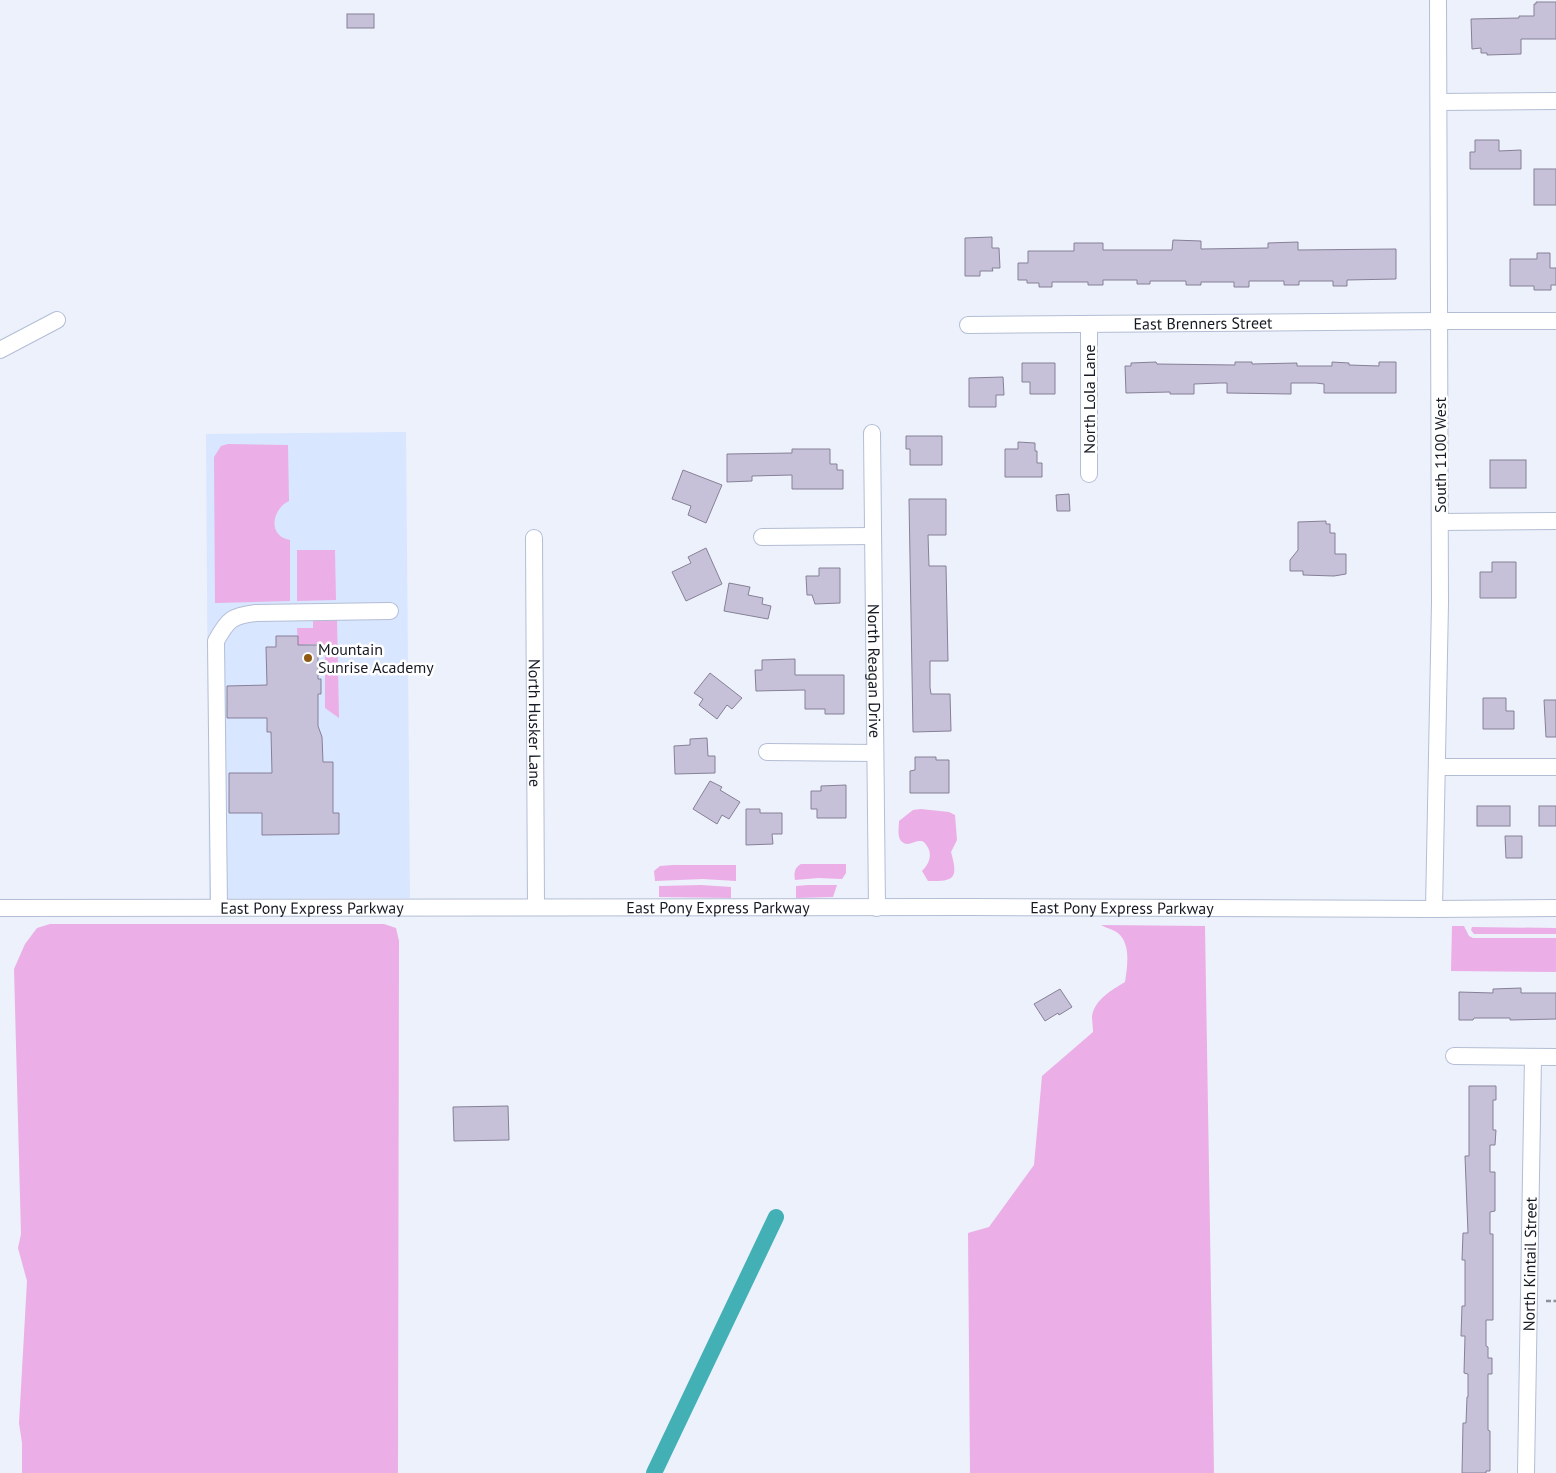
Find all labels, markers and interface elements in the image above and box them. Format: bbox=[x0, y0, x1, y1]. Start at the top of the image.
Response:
street label: East Brenners Street bbox=[1133, 312, 1273, 334]
street label: North Lola Lane bbox=[1079, 344, 1099, 454]
street label: South 1100 West bbox=[1430, 396, 1450, 513]
street label: North Reagan Drive bbox=[864, 604, 885, 738]
place label: Mountain Sunrise Academy bbox=[318, 639, 434, 677]
marker: Mountain Sunrise Academy bbox=[302, 652, 314, 664]
street label: North Husker Lane bbox=[525, 659, 545, 787]
street label: East Pony Express Parkway bbox=[626, 897, 810, 917]
street label: East Pony Express Parkway bbox=[1030, 897, 1214, 918]
street label: East Pony Express Parkway bbox=[220, 898, 404, 918]
street label: North Kintail Street bbox=[1518, 1196, 1541, 1331]

